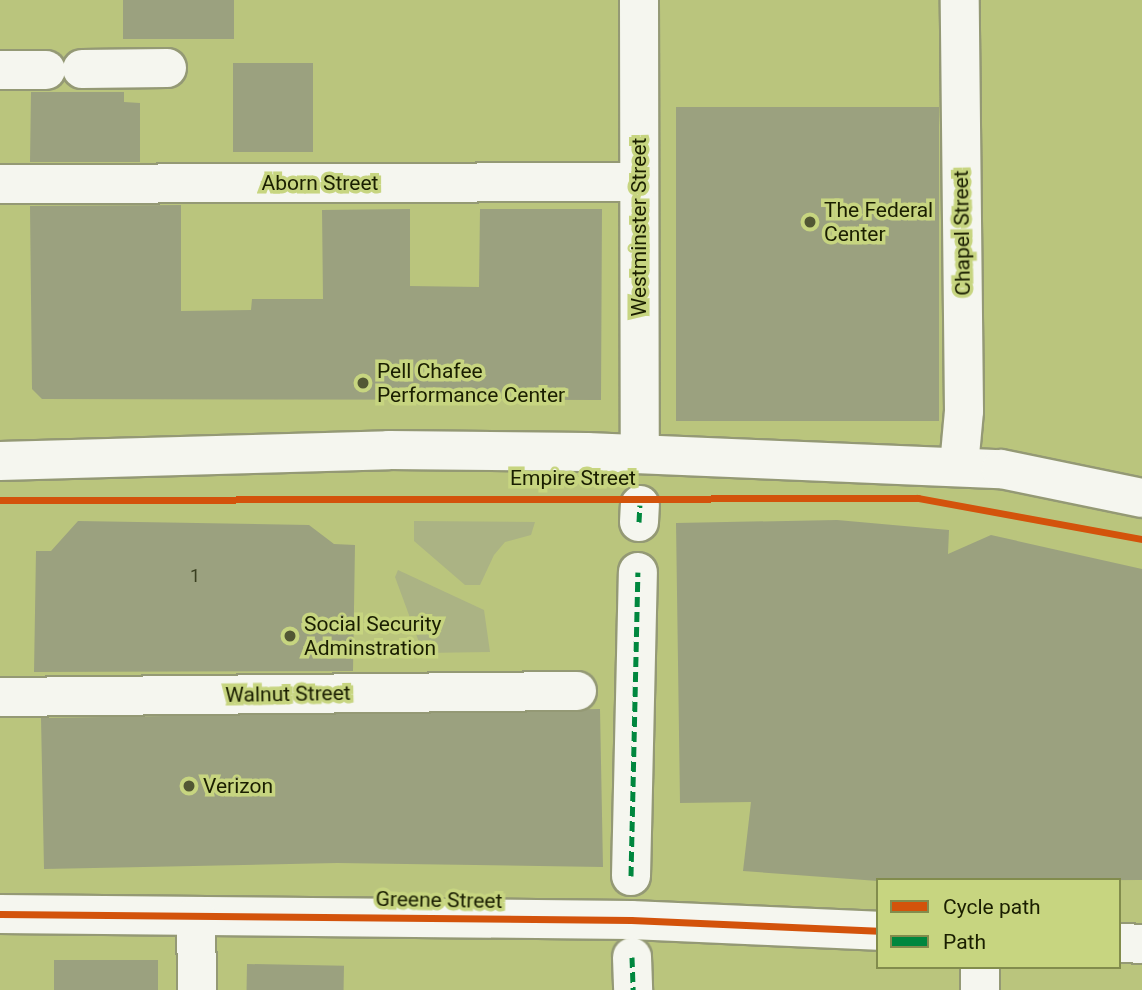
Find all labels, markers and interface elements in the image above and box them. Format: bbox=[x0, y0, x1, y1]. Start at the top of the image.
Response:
street label: Westminster Street bbox=[626, 138, 652, 316]
street label: Aborn Street bbox=[262, 170, 378, 196]
street label: Chapel Street bbox=[948, 170, 976, 296]
place label: The Federal Center bbox=[824, 197, 933, 247]
marker: The Federal Center bbox=[802, 214, 818, 230]
place label: Pell Chafee Performance Center bbox=[377, 358, 565, 408]
marker: Pell Chafee Performance Center bbox=[355, 375, 371, 391]
street label: Empire Street bbox=[510, 465, 636, 491]
house number: 1 bbox=[190, 565, 200, 587]
place label: Social Security Adminstration bbox=[304, 611, 441, 661]
marker: Social Security Adminstration bbox=[282, 628, 298, 644]
street label: Walnut Street bbox=[225, 680, 351, 708]
place label: Verizon bbox=[203, 773, 273, 799]
marker: Verizon bbox=[181, 778, 197, 794]
legend bbox=[876, 878, 1121, 969]
street label: Greene Street bbox=[375, 886, 503, 914]
text: Cycle path bbox=[943, 895, 1041, 919]
text: Path bbox=[943, 930, 986, 954]

